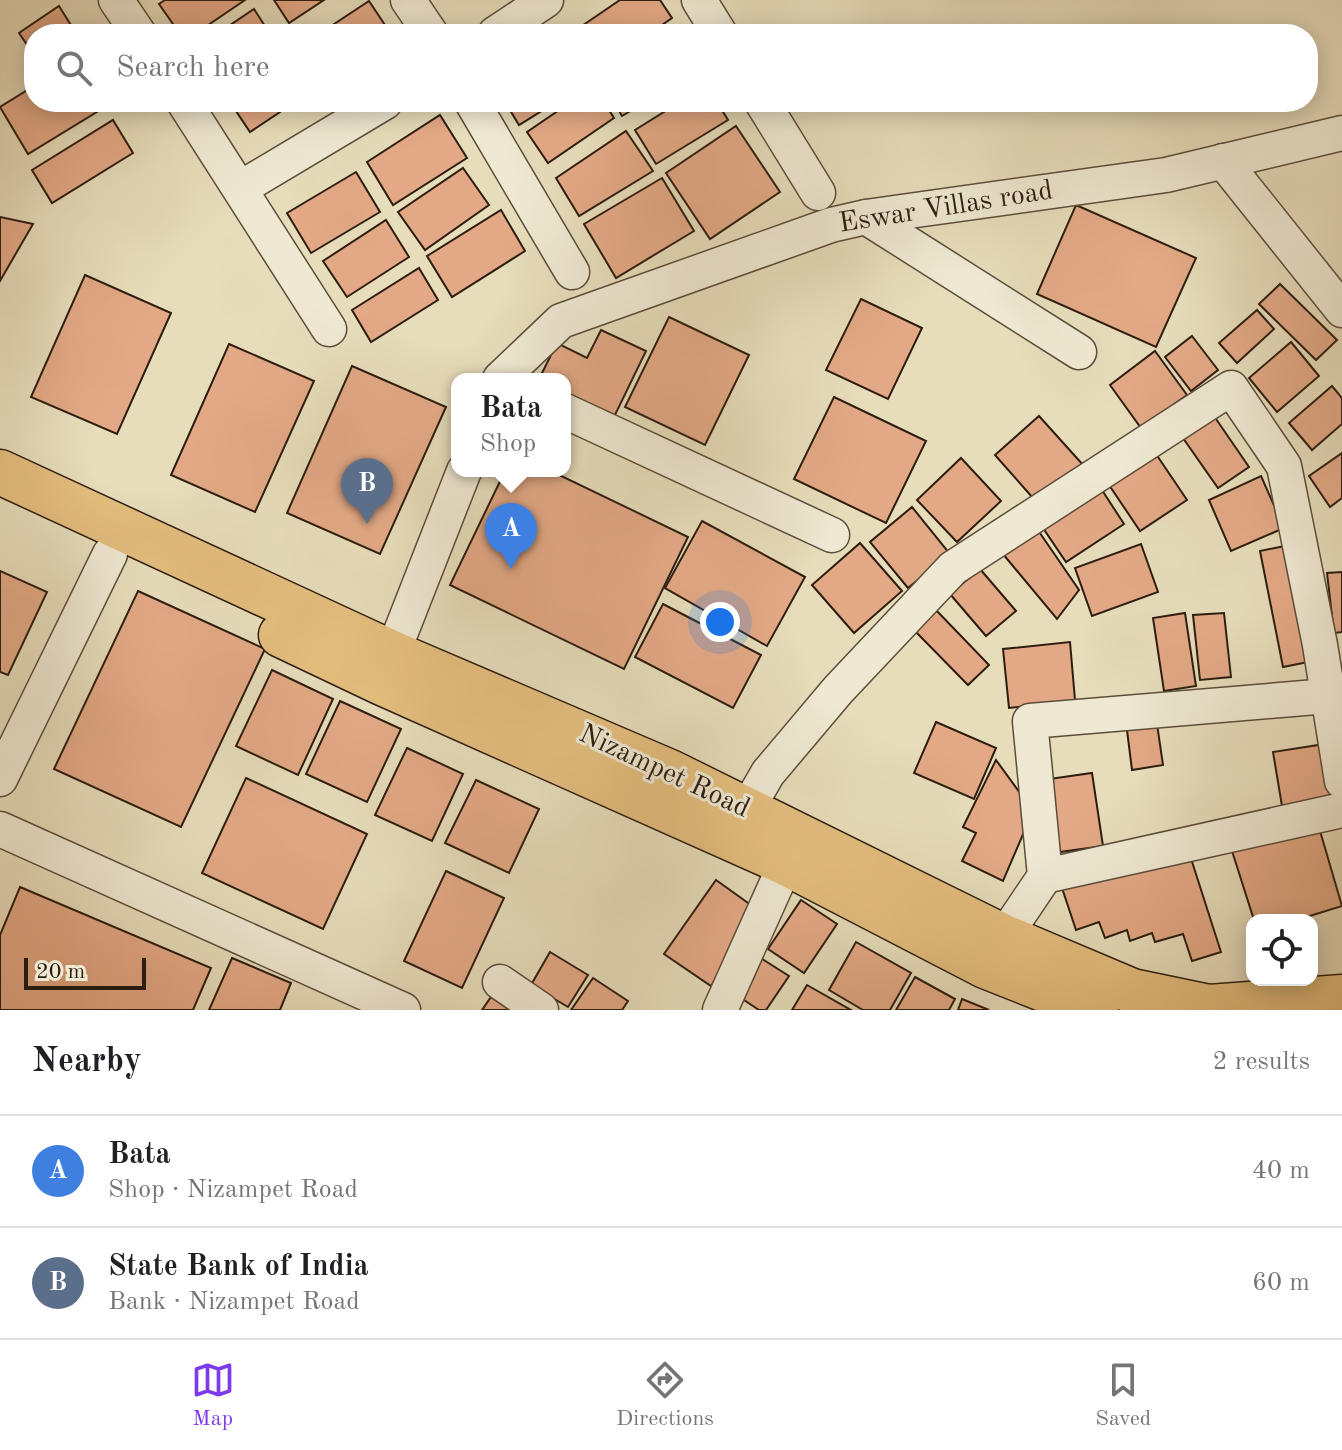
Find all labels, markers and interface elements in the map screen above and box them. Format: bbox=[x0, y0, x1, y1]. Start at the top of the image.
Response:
search box bbox=[24, 24, 1318, 112]
icon: search bbox=[52, 46, 96, 90]
text: Search here bbox=[116, 53, 270, 83]
street label: Eswar Villas road bbox=[837, 177, 1055, 239]
popup bbox=[451, 373, 571, 477]
text: Bata bbox=[480, 394, 542, 424]
text: Shop bbox=[480, 431, 536, 457]
pin: B bbox=[341, 458, 393, 524]
pin: A bbox=[485, 503, 537, 569]
your location bbox=[700, 602, 740, 642]
street label: Nizampet Road bbox=[574, 720, 754, 824]
map controls bbox=[1246, 914, 1318, 986]
button: locate bbox=[1246, 914, 1318, 986]
scale bar bbox=[24, 954, 146, 990]
text: 20 m bbox=[36, 961, 85, 983]
text: Nearby bbox=[32, 1045, 142, 1079]
text: 2 results bbox=[1212, 1049, 1310, 1075]
text: Bata bbox=[108, 1140, 171, 1170]
text: A bbox=[48, 1158, 68, 1184]
text: 40 m bbox=[1252, 1158, 1310, 1184]
text: Shop · Nizampet Road bbox=[108, 1177, 358, 1203]
text: State Bank of India bbox=[108, 1252, 369, 1282]
text: B bbox=[49, 1270, 67, 1296]
text: 60 m bbox=[1252, 1270, 1310, 1296]
text: Bank · Nizampet Road bbox=[108, 1289, 360, 1315]
tab: Map bbox=[191, 1358, 235, 1433]
tab: Directions bbox=[616, 1358, 714, 1433]
tab: Saved bbox=[1095, 1358, 1151, 1433]

